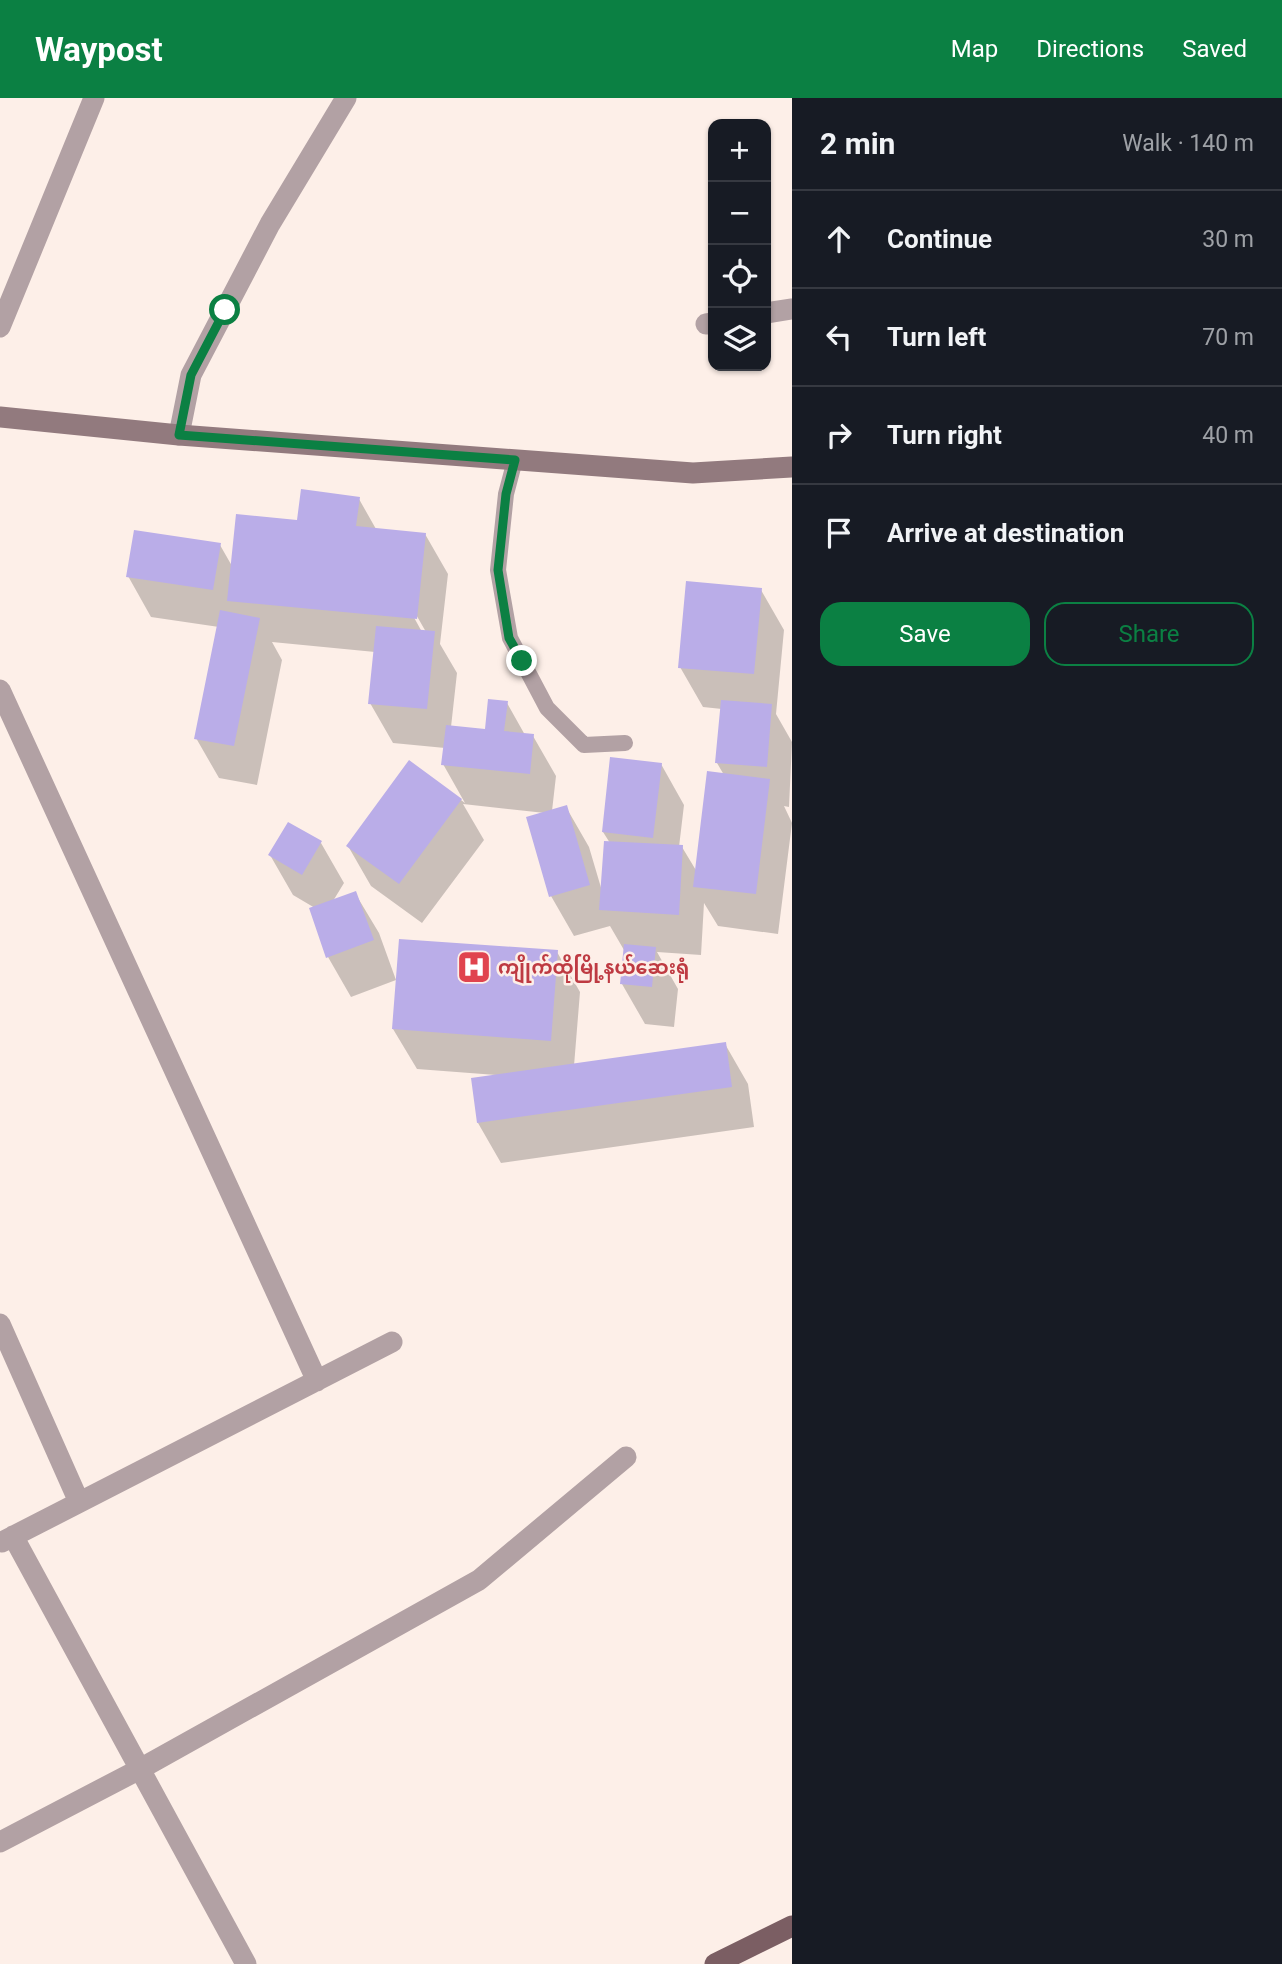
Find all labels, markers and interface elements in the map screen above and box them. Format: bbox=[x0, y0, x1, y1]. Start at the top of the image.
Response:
text: Waypost bbox=[35, 30, 163, 69]
text: Map bbox=[951, 35, 998, 63]
text: Directions bbox=[1036, 35, 1144, 63]
text: Saved bbox=[1182, 35, 1247, 63]
map controls bbox=[708, 119, 771, 371]
button: + bbox=[708, 119, 771, 182]
text: 2 min bbox=[820, 126, 895, 161]
text: Walk · 140 m bbox=[1122, 130, 1254, 157]
button: − bbox=[708, 182, 771, 245]
icon: ahead bbox=[820, 220, 858, 258]
text: Continue bbox=[887, 224, 992, 254]
text: 30 m bbox=[1202, 226, 1254, 253]
button: locate bbox=[708, 245, 771, 308]
route start bbox=[209, 294, 240, 325]
button: layers bbox=[708, 308, 771, 371]
icon: left bbox=[820, 318, 858, 356]
text: Turn left bbox=[887, 322, 986, 352]
text: 70 m bbox=[1202, 324, 1254, 351]
icon: right bbox=[820, 416, 858, 454]
text: Turn right bbox=[887, 420, 1002, 450]
text: 40 m bbox=[1202, 422, 1254, 449]
icon: arrive bbox=[820, 514, 858, 552]
text: Arrive at destination bbox=[887, 518, 1124, 548]
button: Save bbox=[820, 602, 1030, 666]
button: Share bbox=[1044, 602, 1254, 666]
route end bbox=[506, 645, 537, 676]
hospital icon: ကျိုက်ထိုမြို့နယ်ဆေးရုံ bbox=[455, 948, 493, 986]
place label: ကျိုက်ထိုမြို့နယ်ဆေးရုံ bbox=[498, 954, 689, 984]

